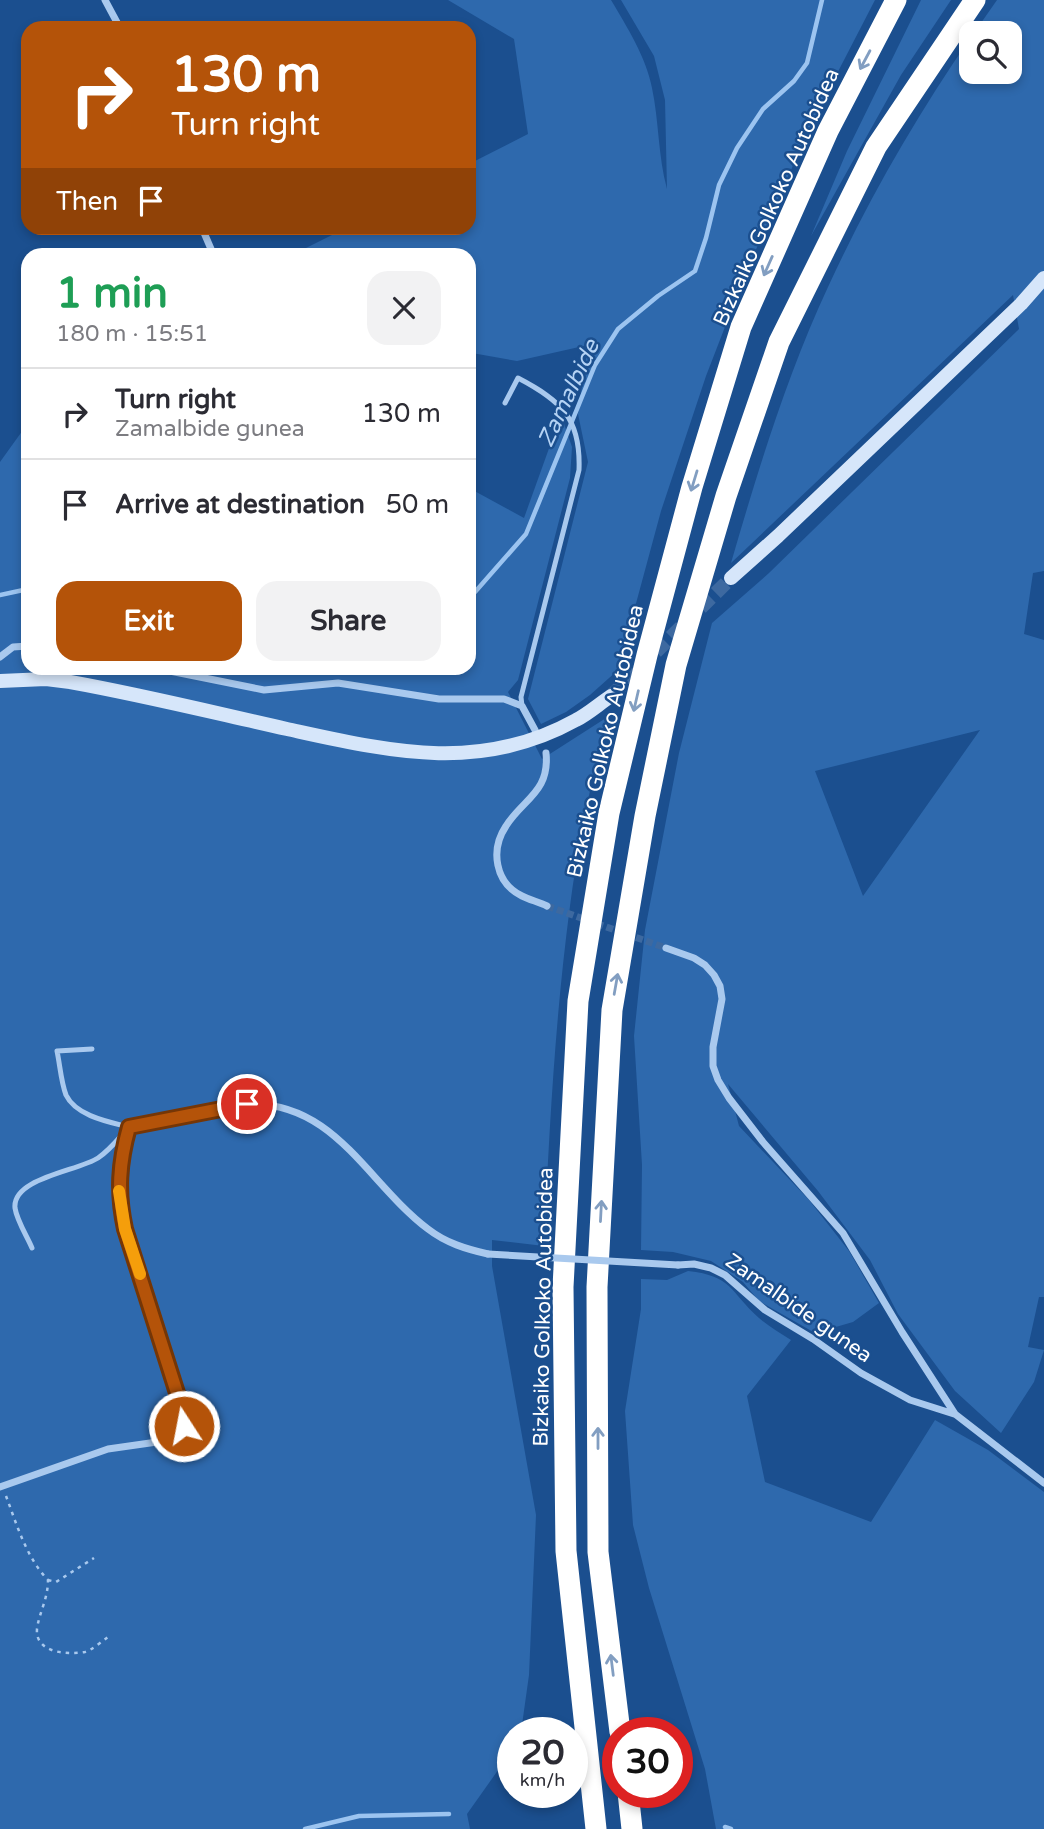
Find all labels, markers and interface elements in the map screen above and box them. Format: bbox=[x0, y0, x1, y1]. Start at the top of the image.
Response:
map controls bbox=[959, 21, 1022, 84]
button: search bbox=[959, 21, 1022, 84]
text: 130 m bbox=[171, 46, 321, 105]
icon: right bbox=[56, 49, 147, 140]
one-way arrow bbox=[857, 50, 871, 70]
street label: Bizkaiko Golkoko Autobidea bbox=[708, 64, 845, 330]
text: Turn right bbox=[171, 106, 320, 144]
icon: arrive bbox=[132, 182, 170, 220]
text: Then bbox=[56, 186, 118, 217]
one-way arrow bbox=[761, 255, 774, 277]
text: 1 min bbox=[56, 268, 168, 319]
button: close bbox=[367, 271, 441, 345]
text: 180 m · 15:51 bbox=[56, 320, 208, 348]
water label: Zamalbide bbox=[532, 334, 607, 452]
text: Turn right bbox=[115, 384, 236, 415]
icon: right bbox=[56, 395, 94, 433]
text: 130 m bbox=[361, 398, 441, 429]
text: Zamalbide gunea bbox=[115, 415, 305, 443]
one-way arrow bbox=[686, 470, 699, 492]
icon: arrive bbox=[56, 486, 94, 524]
text: Arrive at destination bbox=[115, 489, 365, 520]
text: 50 m bbox=[386, 489, 449, 520]
button: Exit bbox=[56, 581, 242, 661]
button: Share bbox=[256, 581, 441, 661]
street label: Bizkaiko Golkoko Autobidea bbox=[562, 602, 649, 880]
one-way arrow bbox=[629, 689, 642, 712]
one-way arrow bbox=[610, 973, 623, 996]
pin bbox=[217, 1074, 277, 1134]
icon: arrive bbox=[228, 1085, 266, 1123]
street label: Bizkaiko Golkoko Autobidea bbox=[529, 1167, 558, 1447]
one-way arrow bbox=[595, 1200, 608, 1223]
street label: Zamalbide gunea bbox=[721, 1249, 877, 1368]
position arrow bbox=[147, 1389, 221, 1463]
one-way arrow bbox=[591, 1427, 605, 1450]
one-way arrow bbox=[605, 1654, 618, 1677]
speed limit sign: 30 bbox=[602, 1717, 693, 1808]
text: 20 bbox=[521, 1732, 564, 1774]
text: km/h bbox=[520, 1769, 565, 1791]

